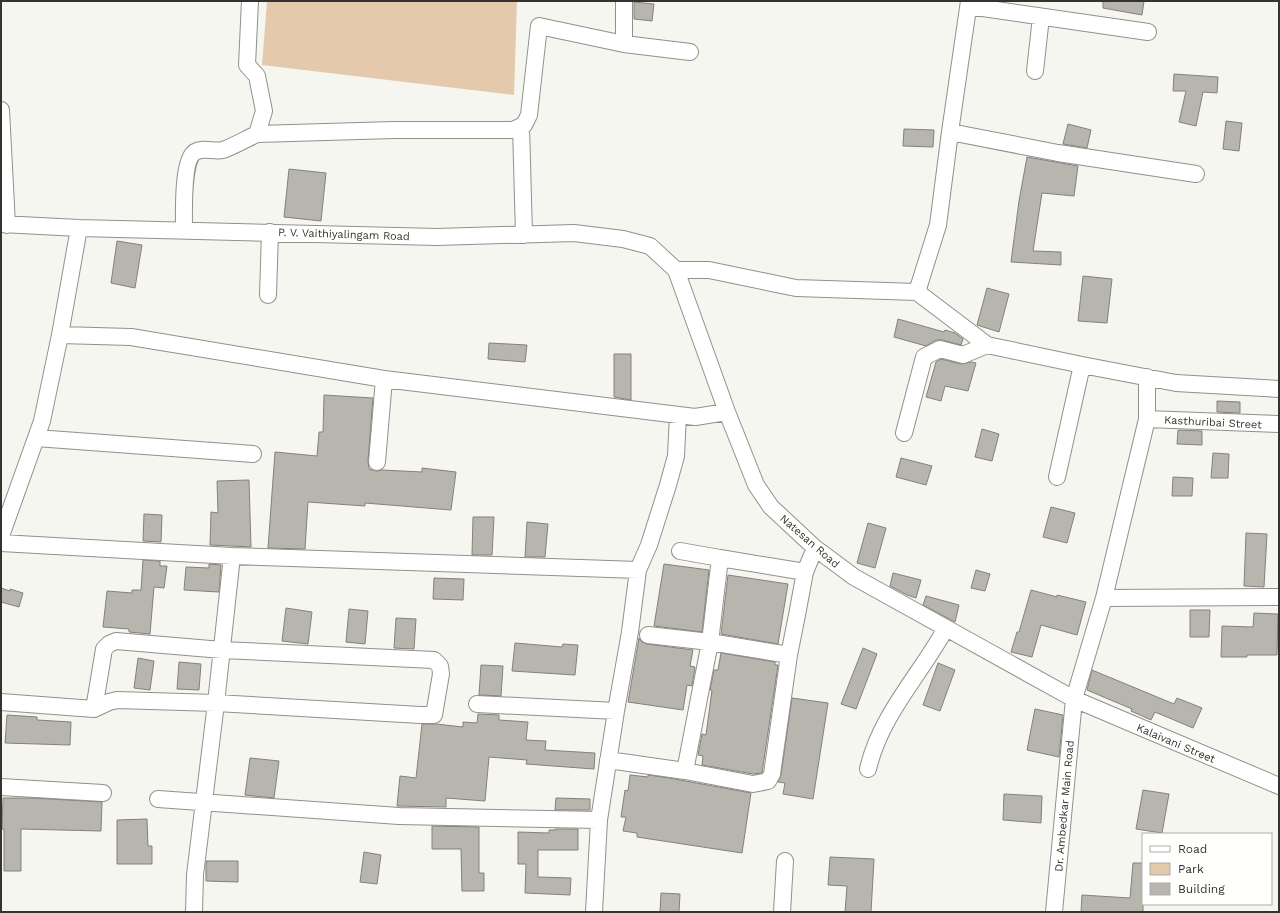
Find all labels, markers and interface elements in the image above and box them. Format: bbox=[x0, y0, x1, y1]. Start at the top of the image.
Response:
street label: P. V. Vaithiyalingam Road bbox=[278, 226, 410, 243]
street label: Kasthuribai Street bbox=[1164, 413, 1262, 432]
street label: Natesan Road bbox=[777, 512, 842, 571]
street label: Kalaivani Street bbox=[1135, 721, 1217, 766]
street label: Dr. Ambedkar Main Road bbox=[1052, 740, 1077, 872]
legend bbox=[1142, 833, 1272, 905]
text: Road bbox=[1178, 842, 1207, 856]
text: Park bbox=[1178, 862, 1204, 876]
text: Building bbox=[1178, 882, 1225, 896]

